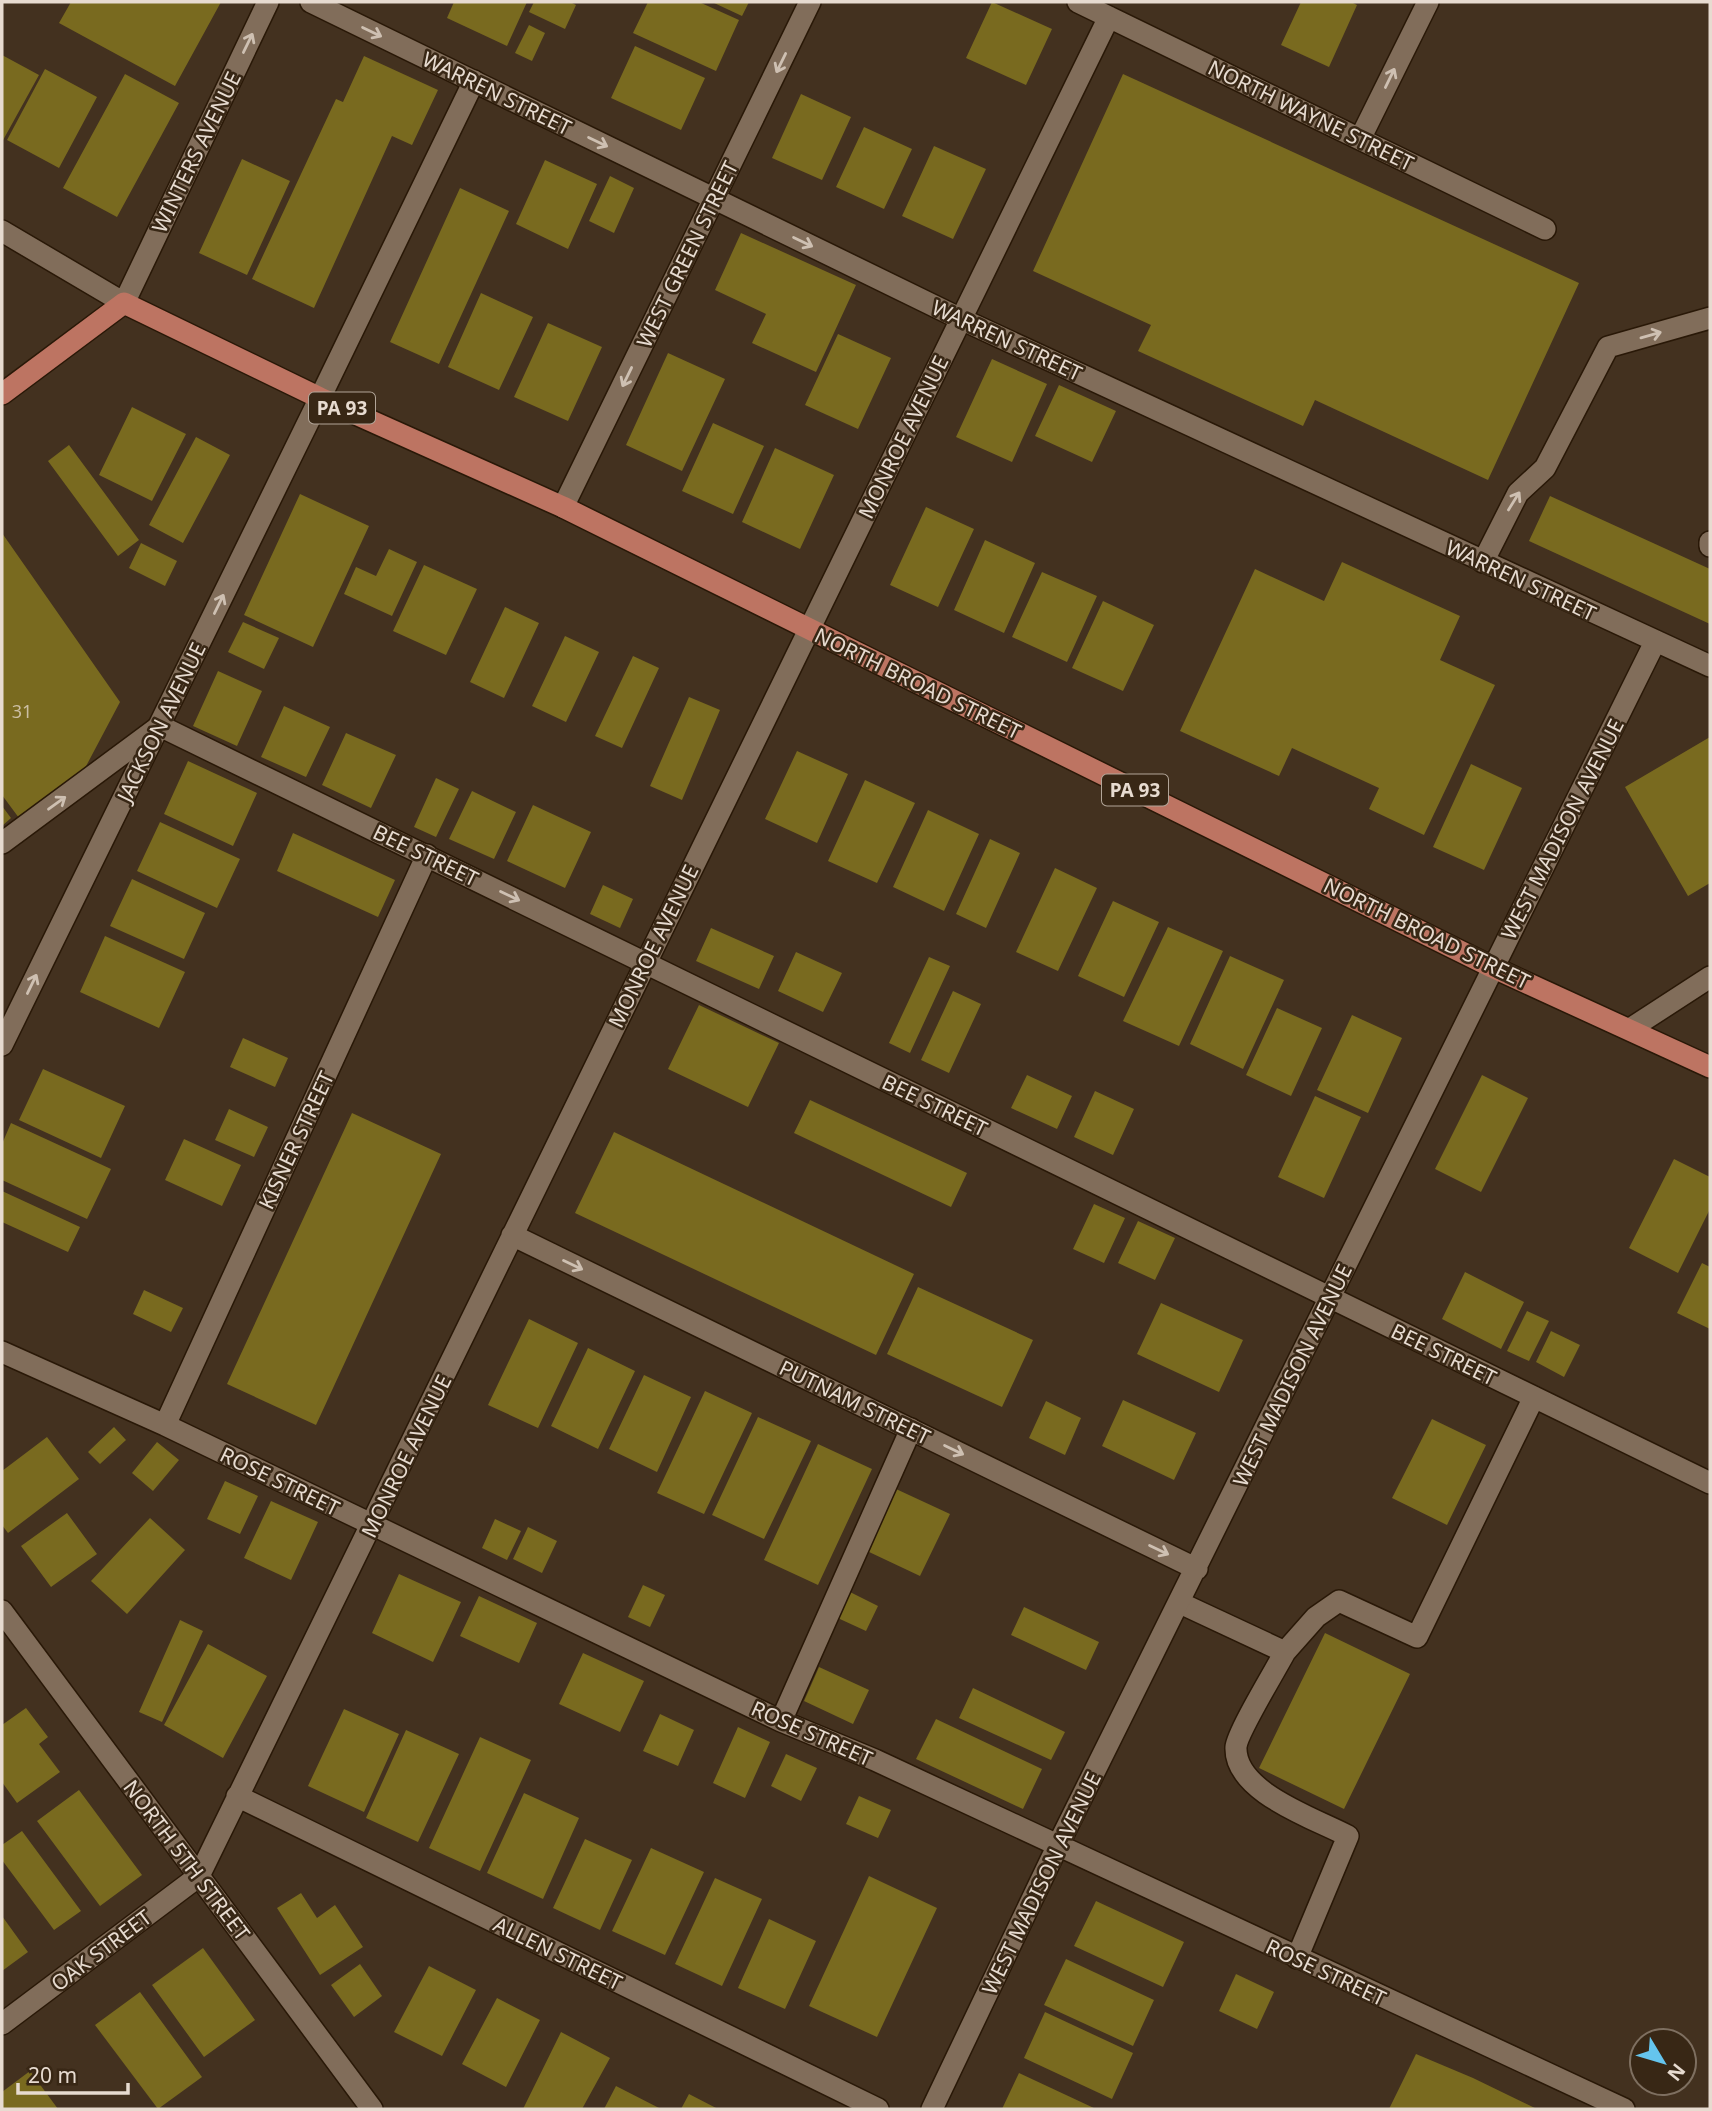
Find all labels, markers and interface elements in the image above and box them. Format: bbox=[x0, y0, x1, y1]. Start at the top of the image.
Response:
one-way arrow bbox=[361, 25, 382, 39]
one-way arrow bbox=[242, 33, 256, 54]
street label: WARREN STREET bbox=[418, 45, 577, 141]
one-way arrow bbox=[773, 52, 787, 73]
street label: NORTH WAYNE STREET bbox=[1204, 53, 1419, 177]
street label: WINTERS AVENUE bbox=[145, 67, 247, 237]
one-way arrow bbox=[1384, 68, 1398, 89]
one-way arrow bbox=[587, 136, 608, 149]
street label: WEST GREEN STREET bbox=[630, 156, 744, 352]
one-way arrow bbox=[792, 236, 813, 249]
street label: WARREN STREET bbox=[927, 293, 1087, 387]
one-way arrow bbox=[1639, 328, 1662, 341]
street label: MONROE AVENUE bbox=[851, 351, 955, 523]
one-way arrow bbox=[619, 366, 633, 387]
road number: PA 93 bbox=[309, 392, 375, 424]
one-way arrow bbox=[1506, 492, 1521, 511]
street label: WARREN STREET bbox=[1441, 533, 1601, 627]
one-way arrow bbox=[213, 594, 227, 615]
street label: NORTH BROAD STREET bbox=[810, 621, 1026, 745]
street label: JACKSON AVENUE bbox=[109, 638, 212, 808]
house number: 31 bbox=[12, 699, 32, 723]
street label: WEST MADISON AVENUE bbox=[1494, 714, 1630, 944]
road number: PA 93 bbox=[1102, 775, 1168, 806]
one-way arrow bbox=[47, 795, 65, 810]
street label: BEE STREET bbox=[369, 817, 484, 893]
street label: MONROE AVENUE bbox=[601, 860, 705, 1032]
street label: NORTH BROAD STREET bbox=[1319, 871, 1535, 995]
one-way arrow bbox=[499, 890, 520, 904]
one-way arrow bbox=[26, 974, 40, 995]
street label: KISNER STREET bbox=[252, 1066, 340, 1213]
street label: BEE STREET bbox=[878, 1067, 993, 1143]
one-way arrow bbox=[562, 1258, 583, 1272]
street label: WEST MADISON AVENUE bbox=[1226, 1259, 1358, 1491]
street label: BEE STREET bbox=[1387, 1316, 1502, 1392]
street label: PUTNAM STREET bbox=[775, 1353, 936, 1451]
street label: MONROE AVENUE bbox=[354, 1370, 458, 1542]
street label: ROSE STREET bbox=[216, 1440, 345, 1522]
one-way arrow bbox=[943, 1444, 964, 1457]
one-way arrow bbox=[1148, 1543, 1169, 1557]
street label: ROSE STREET bbox=[747, 1694, 877, 1772]
street label: WEST MADISON AVENUE bbox=[975, 1767, 1107, 1999]
street label: NORTH 5TH STREET bbox=[117, 1774, 257, 1946]
street label: OAK STREET bbox=[45, 1903, 157, 1997]
street label: ALLEN STREET bbox=[489, 1910, 627, 1996]
street label: ROSE STREET bbox=[1261, 1932, 1391, 2012]
north arrow bbox=[1628, 2027, 1698, 2097]
scale bar bbox=[18, 2052, 128, 2096]
text: N bbox=[1661, 2058, 1691, 2087]
text: 20 m bbox=[28, 2061, 77, 2089]

